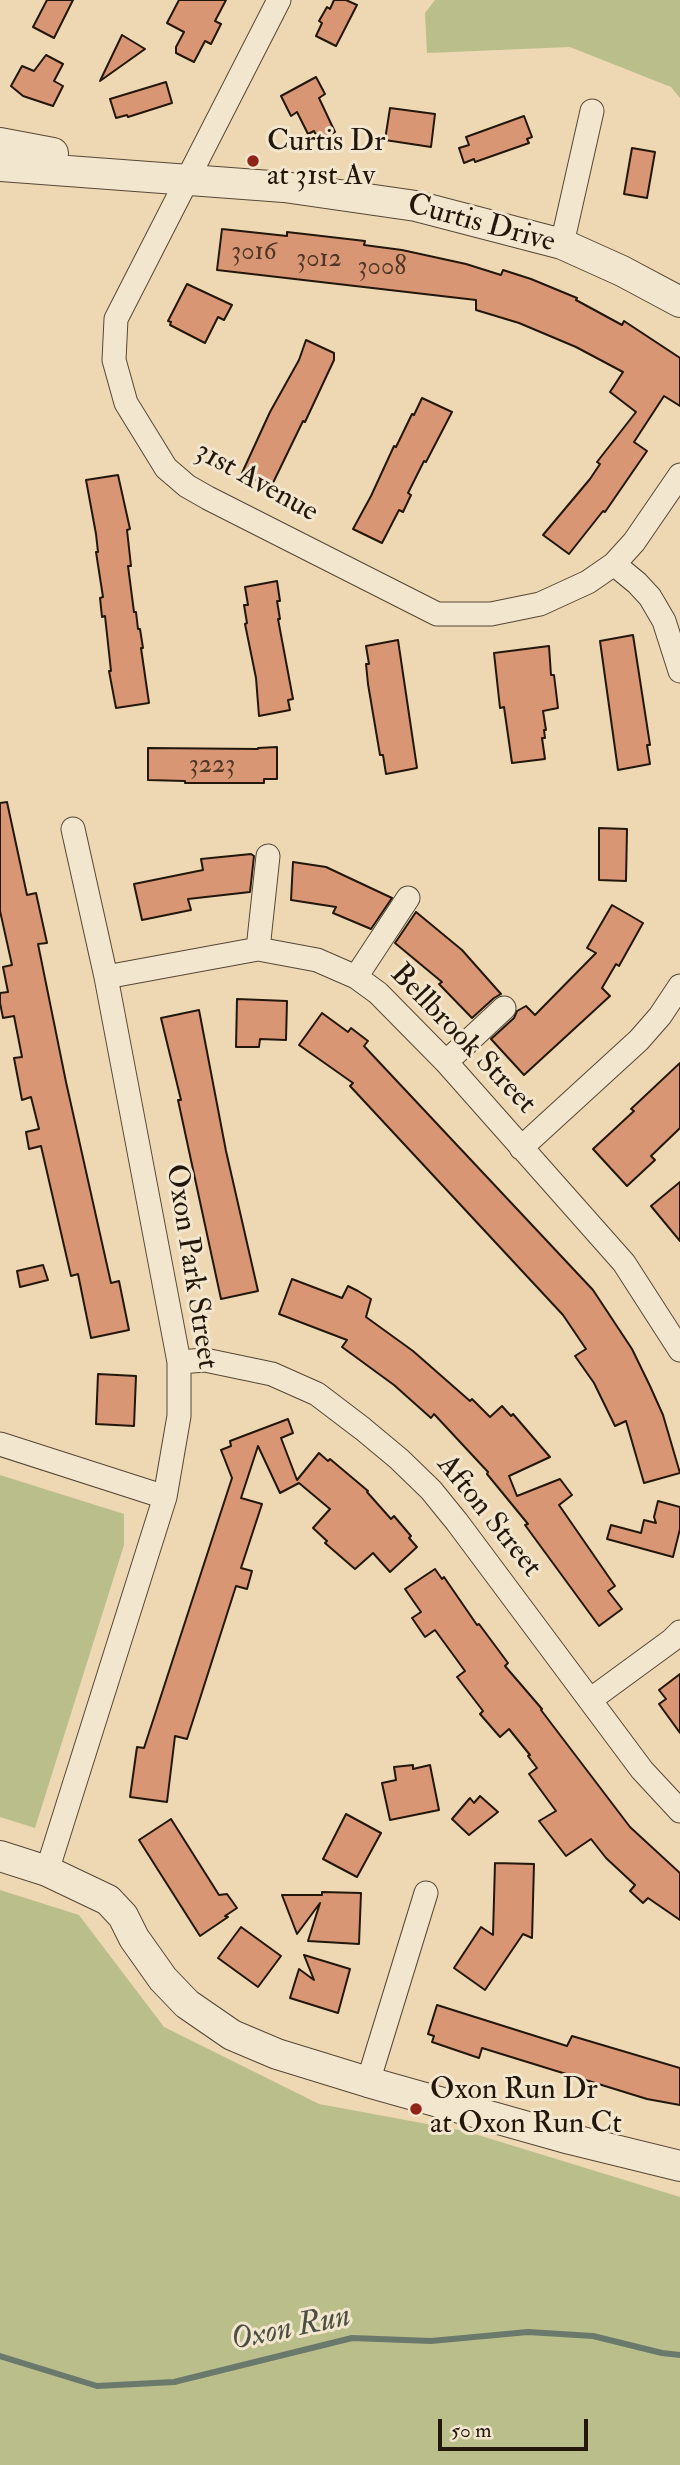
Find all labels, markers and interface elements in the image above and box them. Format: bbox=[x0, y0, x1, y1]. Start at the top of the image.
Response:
place label: Curtis Dr at 31st Av bbox=[267, 126, 385, 196]
marker: Curtis Dr at 31st Av bbox=[245, 153, 261, 169]
street label: Curtis Drive bbox=[403, 188, 559, 262]
house number: 3016 bbox=[231, 237, 277, 269]
house number: 3012 bbox=[296, 244, 342, 276]
house number: 3008 bbox=[358, 252, 406, 284]
street label: 31st Avenue bbox=[188, 434, 324, 532]
house number: 3223 bbox=[189, 750, 235, 782]
street label: Bellbrook Street bbox=[381, 957, 543, 1123]
street label: Oxon Park Street bbox=[156, 1162, 224, 1372]
street label: Afton Street bbox=[428, 1449, 548, 1585]
place label: Oxon Run Dr at Oxon Run Ct bbox=[430, 2074, 622, 2144]
marker: Oxon Run Dr at Oxon Run Ct bbox=[408, 2101, 424, 2117]
water label: Oxon Run bbox=[228, 2299, 354, 2361]
scale bar bbox=[442, 2406, 592, 2450]
text: 50 m bbox=[451, 2417, 492, 2444]

